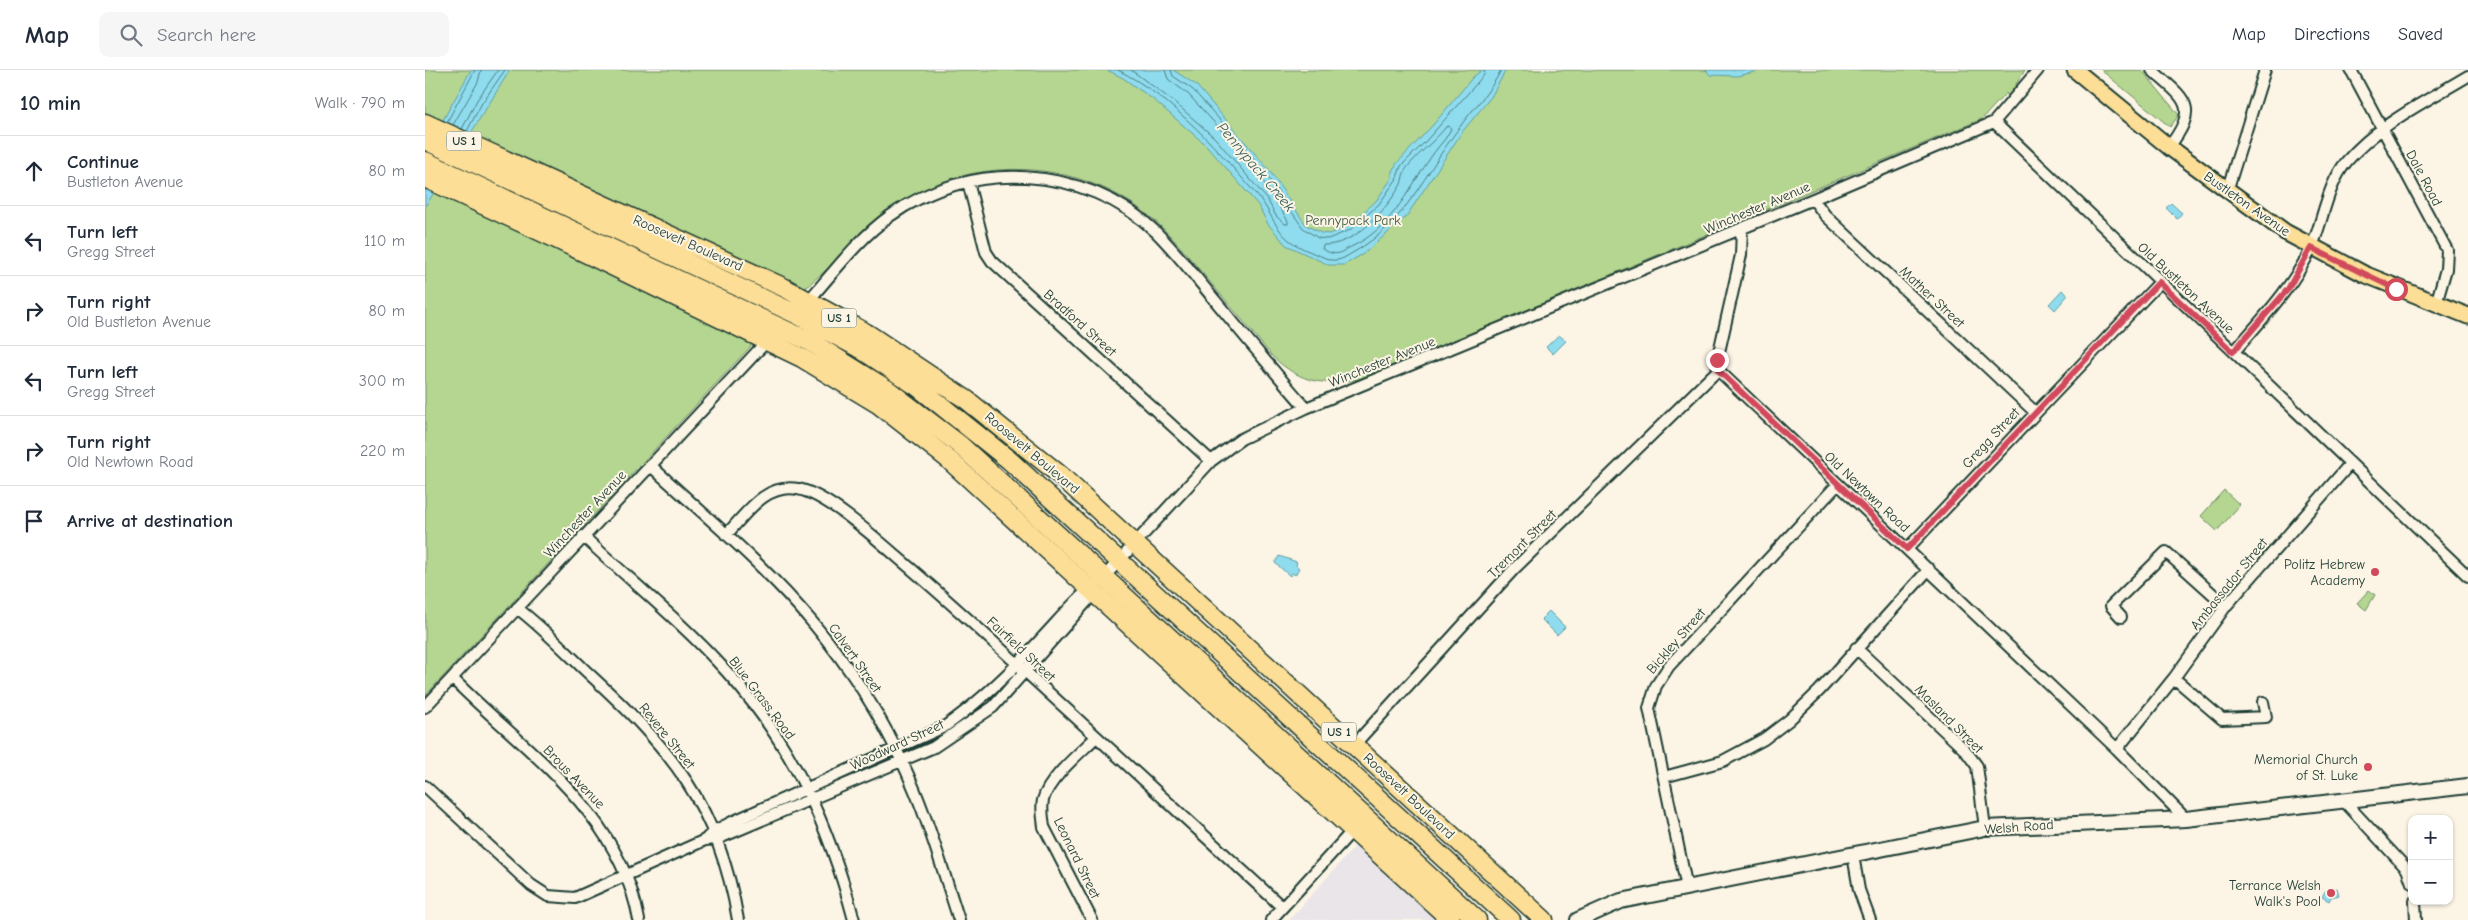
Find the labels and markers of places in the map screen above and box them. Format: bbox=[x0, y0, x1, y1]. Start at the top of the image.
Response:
place label: Politz Hebrew Academy bbox=[2284, 556, 2366, 589]
marker: Politz Hebrew Academy bbox=[2369, 566, 2381, 578]
place label: Memorial Church of St. Luke bbox=[2254, 751, 2358, 784]
marker: Memorial Church of St. Luke bbox=[2362, 761, 2374, 773]
place label: Terrance Welsh Walk's Pool bbox=[2229, 877, 2321, 910]
marker: Terrance Welsh Walk's Pool bbox=[2325, 887, 2337, 899]

